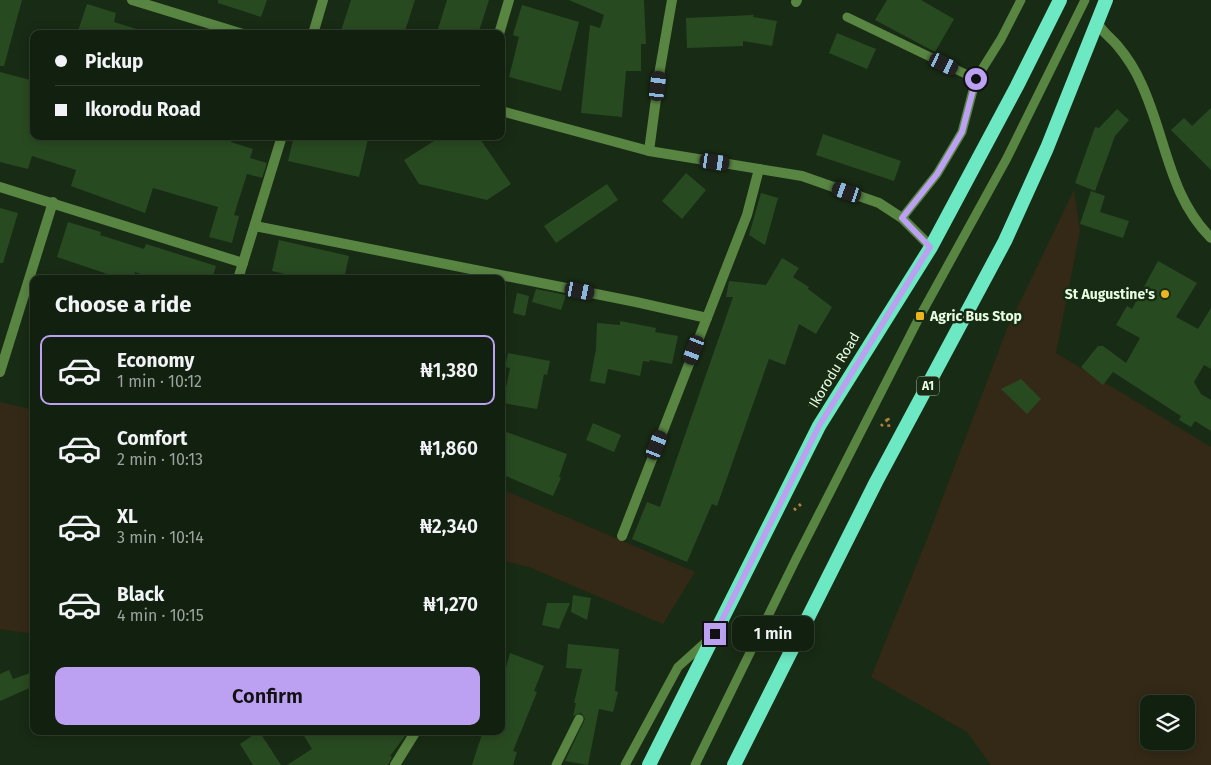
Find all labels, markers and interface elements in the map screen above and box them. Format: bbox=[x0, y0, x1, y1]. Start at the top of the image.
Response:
text: Pickup bbox=[85, 50, 143, 73]
car bbox=[927, 51, 960, 77]
route start bbox=[965, 68, 987, 90]
car bbox=[648, 70, 667, 102]
text: Ikorodu Road bbox=[85, 98, 201, 121]
car bbox=[699, 152, 730, 172]
car bbox=[830, 180, 863, 204]
car bbox=[563, 281, 596, 301]
place label: St Augustine's bbox=[1065, 286, 1155, 303]
marker: St Augustine's bbox=[1159, 288, 1171, 300]
text: Choose a ride bbox=[55, 291, 191, 318]
place label: Agric Bus Stop bbox=[929, 308, 1022, 325]
marker: Agric Bus Stop bbox=[914, 310, 926, 322]
street label: Ikorodu Road bbox=[805, 329, 864, 411]
car bbox=[681, 333, 706, 367]
icon: car bbox=[57, 348, 102, 393]
text: Economy bbox=[117, 349, 194, 372]
text: ₦1,380 bbox=[420, 359, 478, 382]
text: 1 min · 10:12 bbox=[117, 372, 202, 391]
road number: A1 bbox=[917, 376, 939, 396]
icon: car bbox=[57, 426, 102, 471]
text: Comfort bbox=[117, 427, 187, 450]
car bbox=[644, 428, 669, 462]
text: ₦1,860 bbox=[420, 437, 478, 460]
text: 2 min · 10:13 bbox=[117, 450, 203, 469]
icon: car bbox=[57, 504, 102, 549]
text: XL bbox=[117, 505, 138, 528]
text: ₦2,340 bbox=[420, 515, 478, 538]
text: 3 min · 10:14 bbox=[117, 528, 204, 547]
icon: car bbox=[57, 582, 102, 627]
text: Black bbox=[117, 583, 164, 606]
text: ₦1,270 bbox=[423, 593, 478, 616]
text: 4 min · 10:15 bbox=[117, 606, 204, 625]
callout: 1 min bbox=[732, 616, 815, 652]
route end bbox=[704, 623, 726, 645]
text: 1 min bbox=[754, 624, 792, 643]
button: Confirm bbox=[55, 667, 480, 725]
map controls bbox=[1140, 695, 1195, 750]
button: layers bbox=[1140, 695, 1195, 750]

